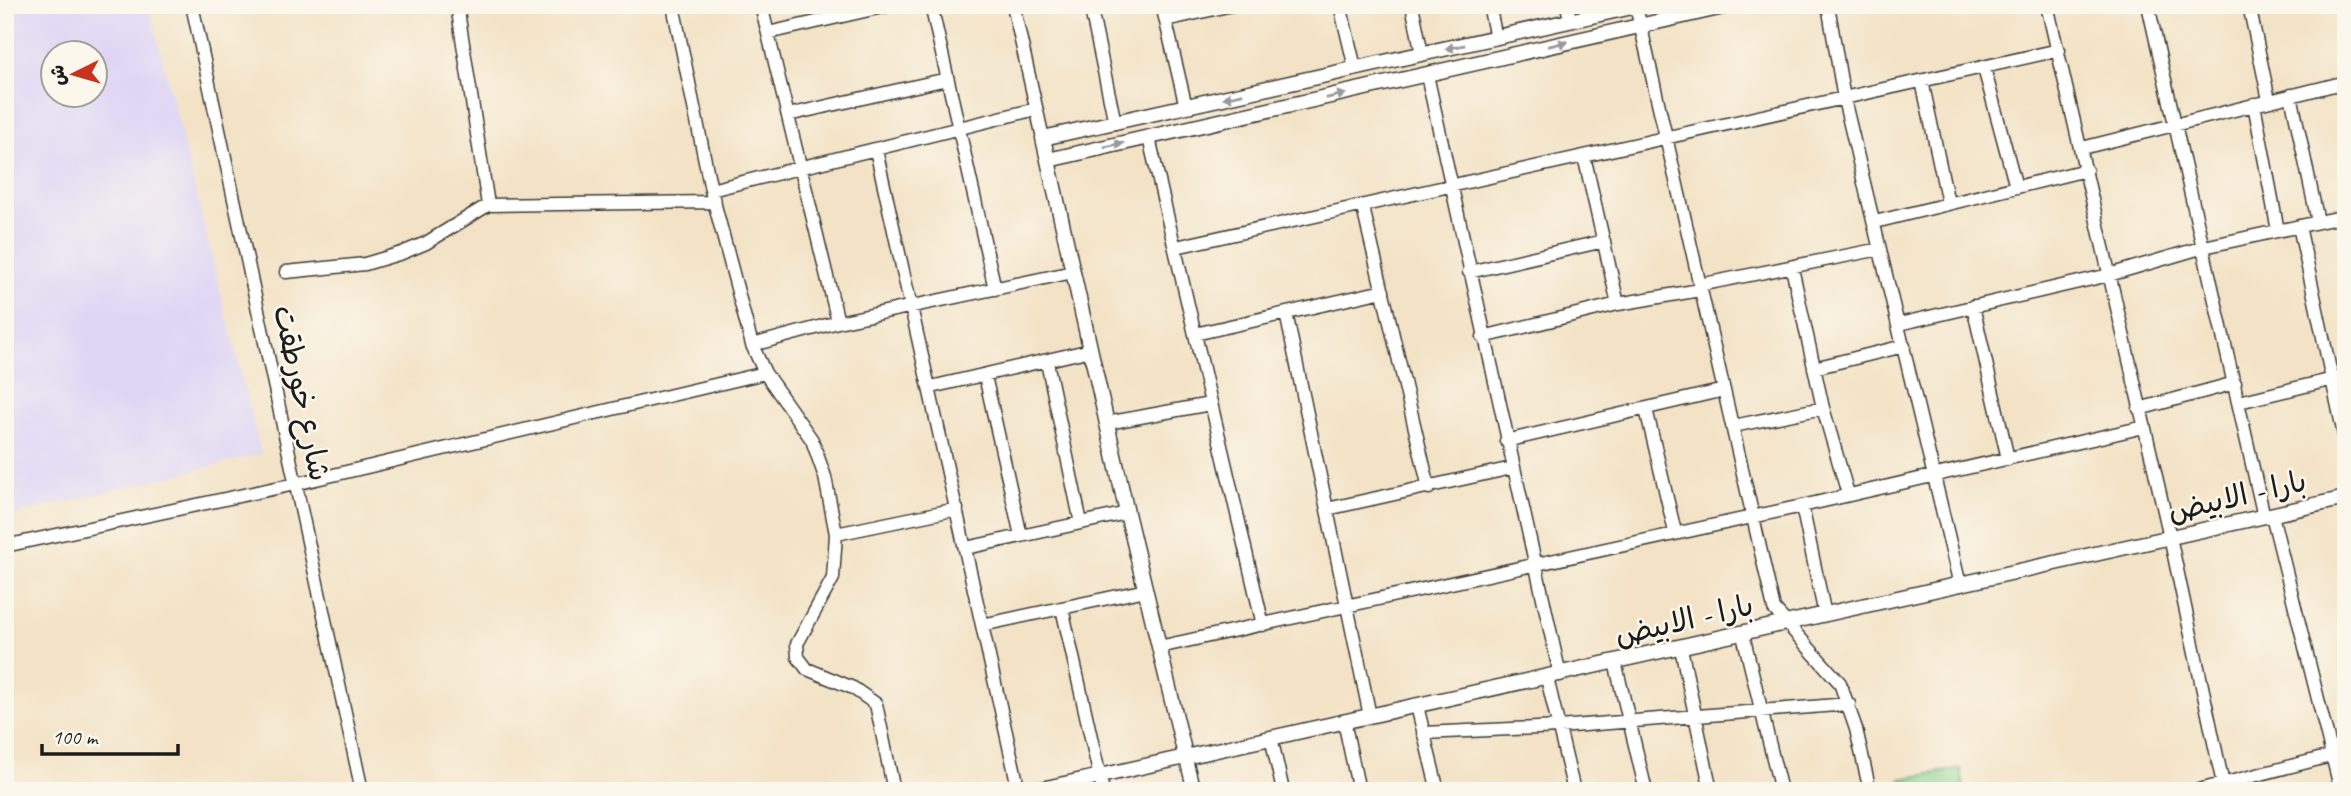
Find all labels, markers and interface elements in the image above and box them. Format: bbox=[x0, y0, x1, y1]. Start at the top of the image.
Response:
north arrow bbox=[38, 38, 108, 108]
one-way arrow bbox=[1547, 38, 1569, 49]
one-way arrow bbox=[1444, 41, 1466, 52]
text: ش bbox=[45, 64, 71, 87]
one-way arrow bbox=[1222, 91, 1244, 102]
one-way arrow bbox=[1325, 91, 1347, 102]
one-way arrow bbox=[1103, 140, 1125, 151]
street label: شارع خورطقت bbox=[263, 302, 339, 485]
street label: بارا - الابيض bbox=[2164, 462, 2310, 530]
street label: بارا - الابيض bbox=[1611, 586, 1757, 654]
scale bar bbox=[42, 712, 178, 756]
text: 100 m bbox=[52, 724, 99, 750]

